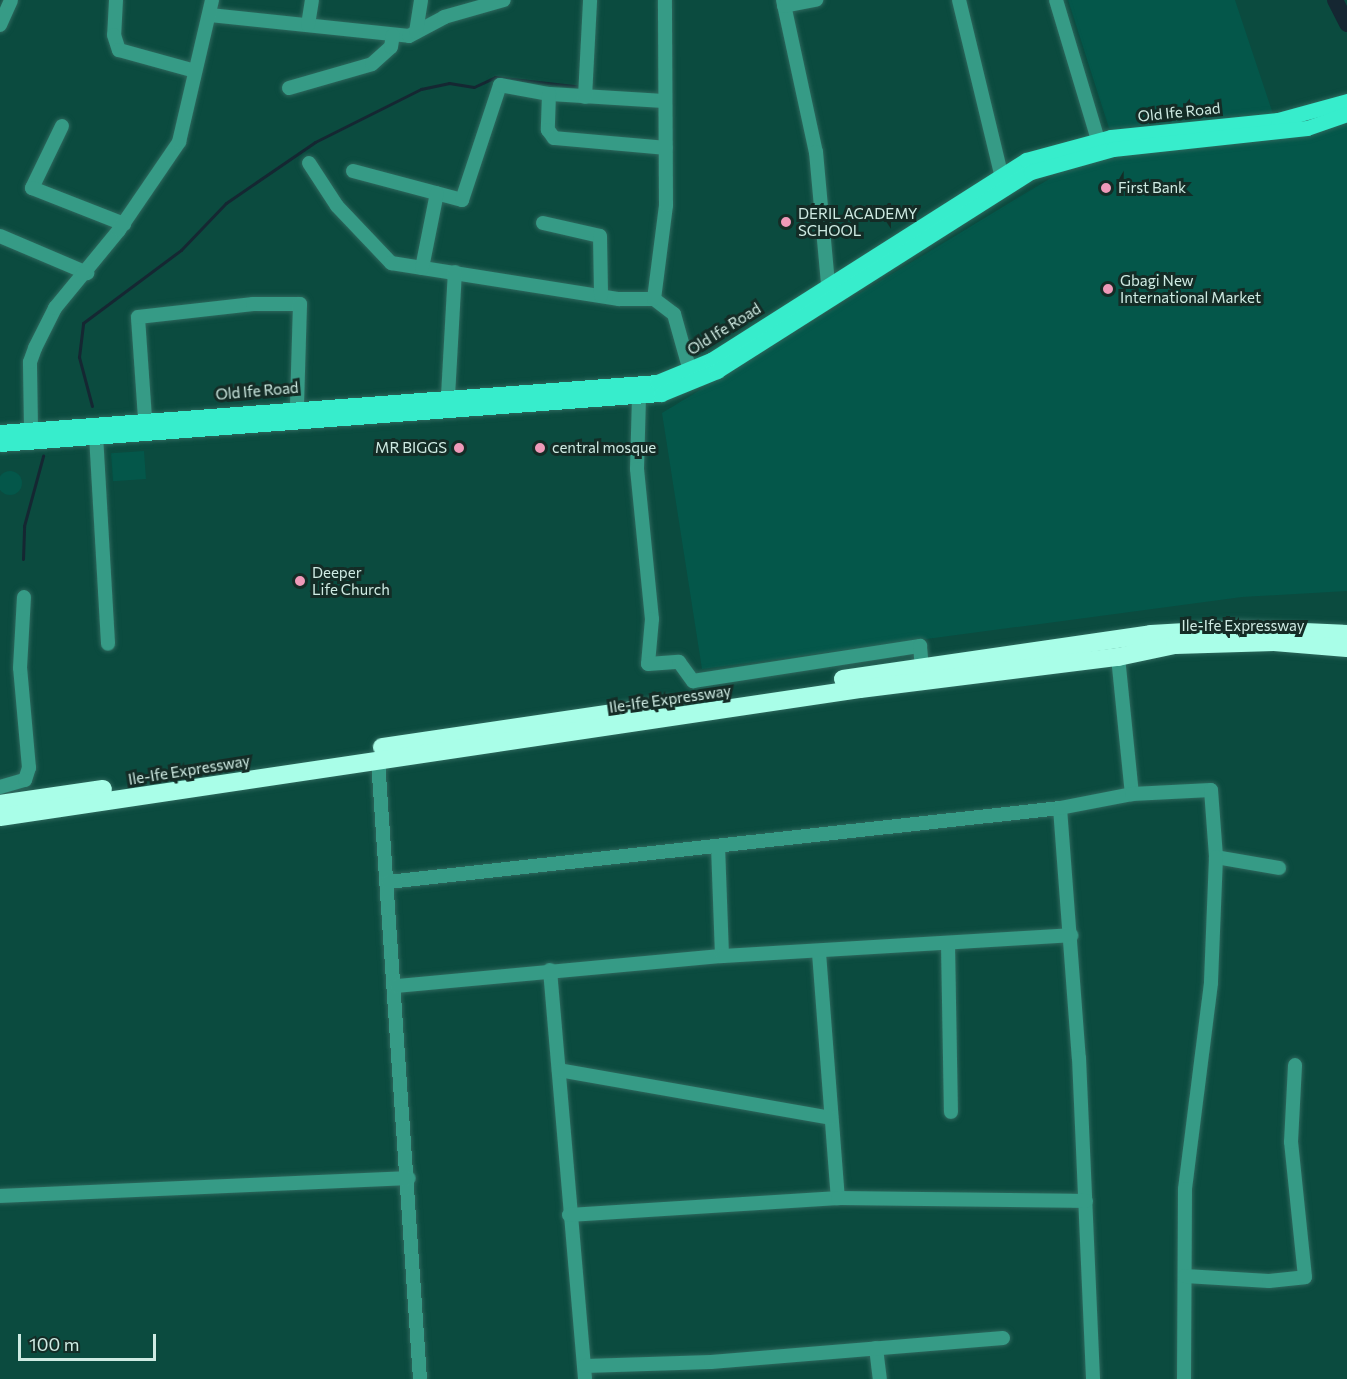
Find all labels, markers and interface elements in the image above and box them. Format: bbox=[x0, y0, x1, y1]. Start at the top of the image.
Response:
street label: Old Ife Road bbox=[1137, 99, 1221, 125]
place label: First Bank bbox=[1118, 179, 1186, 197]
marker: First Bank bbox=[1099, 181, 1113, 195]
place label: DERIL ACADEMY SCHOOL bbox=[798, 204, 917, 239]
marker: DERIL ACADEMY SCHOOL bbox=[779, 215, 793, 229]
place label: Gbagi New International Market bbox=[1120, 271, 1261, 306]
marker: Gbagi New International Market bbox=[1101, 282, 1115, 296]
street label: Old Ife Road bbox=[684, 299, 764, 359]
street label: Old Ife Road bbox=[215, 378, 299, 404]
place label: MR BIGGS bbox=[375, 439, 447, 457]
place label: central mosque bbox=[552, 439, 656, 457]
marker: MR BIGGS bbox=[452, 441, 466, 455]
marker: central mosque bbox=[533, 441, 547, 455]
place label: Deeper Life Church bbox=[312, 563, 390, 598]
marker: Deeper Life Church bbox=[293, 574, 307, 588]
street label: Ile-Ife Expressway bbox=[1182, 617, 1304, 635]
street label: Ile-Ife Expressway bbox=[608, 682, 732, 716]
street label: Ile-Ife Expressway bbox=[127, 751, 251, 789]
scale bar bbox=[21, 1322, 159, 1360]
text: 100 m bbox=[29, 1333, 79, 1355]

